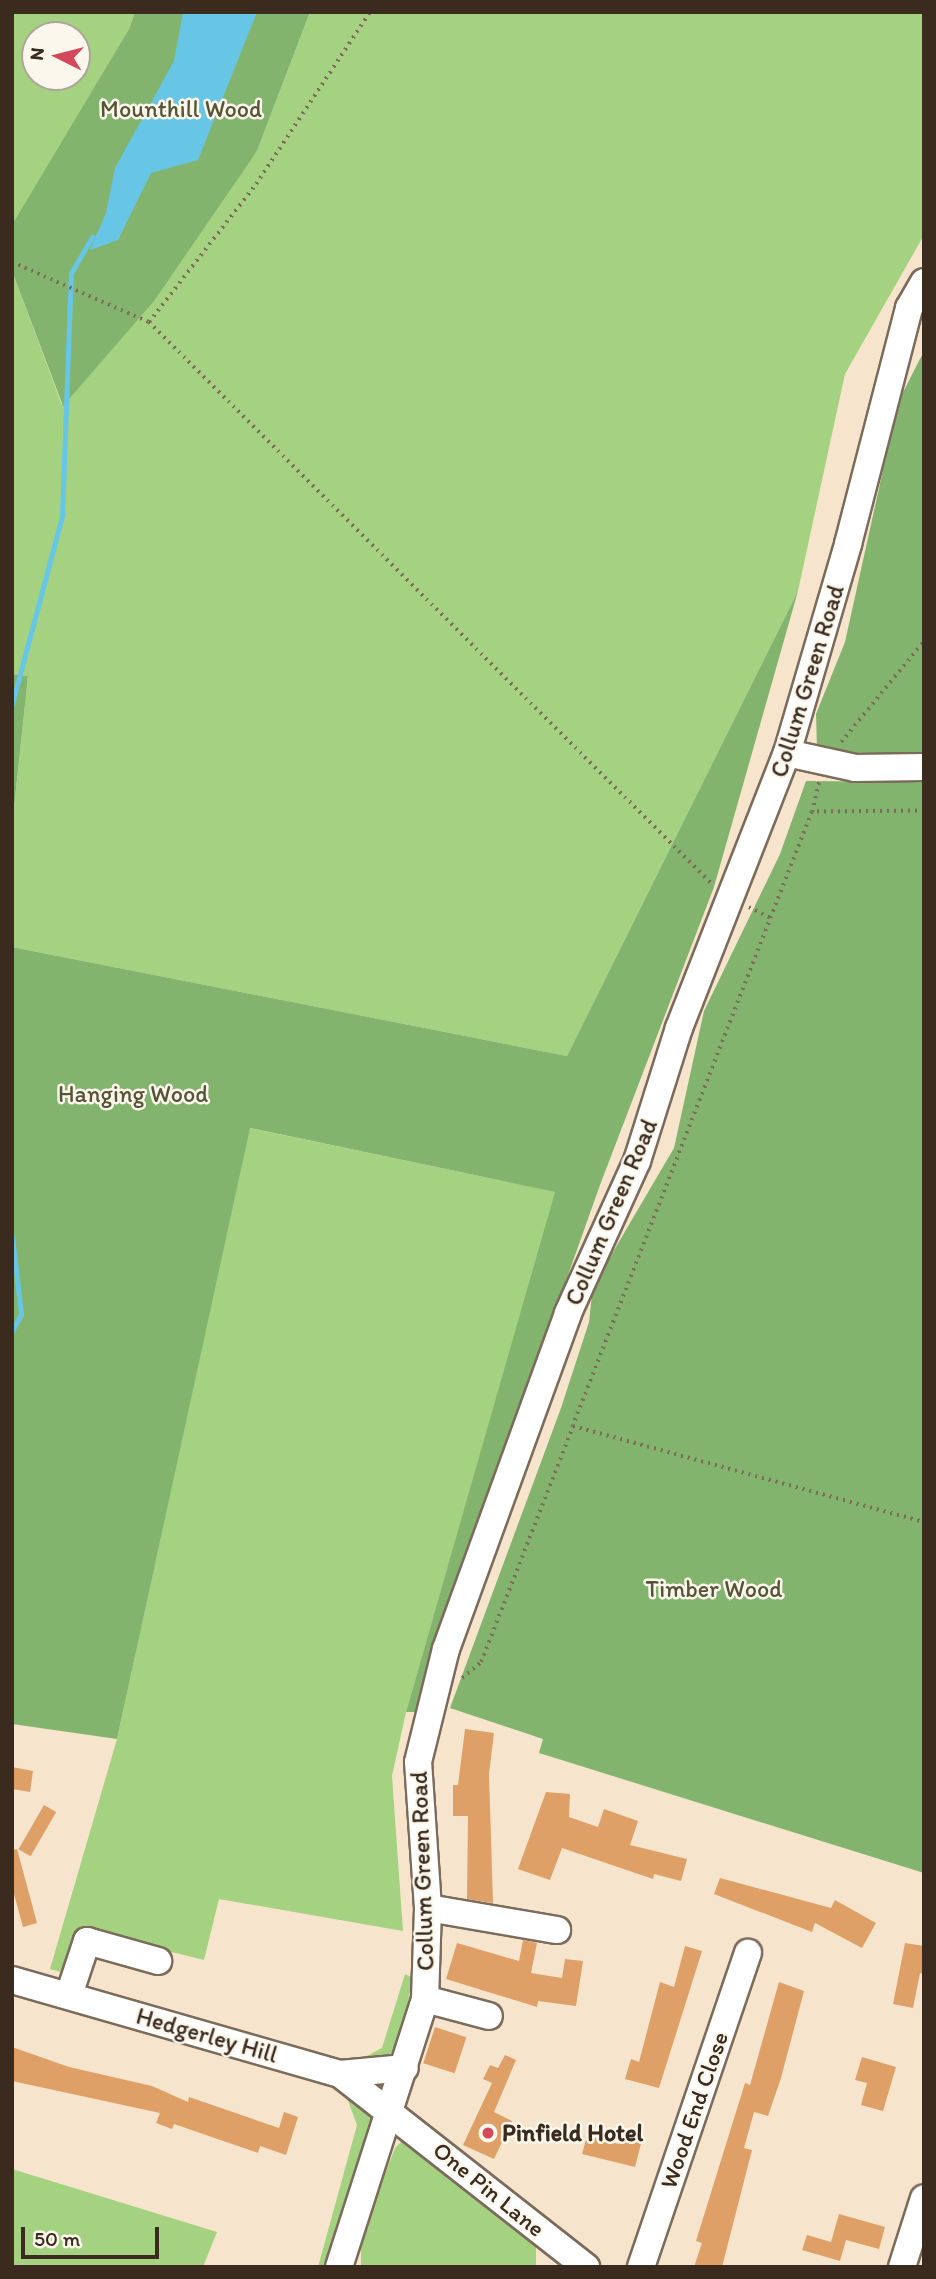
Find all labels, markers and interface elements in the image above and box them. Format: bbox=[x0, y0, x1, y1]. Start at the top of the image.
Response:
north arrow bbox=[21, 21, 91, 91]
text: N bbox=[24, 46, 49, 62]
park label: Mounthill Wood bbox=[100, 95, 262, 123]
street label: Collum Green Road bbox=[764, 582, 850, 780]
park label: Hanging Wood bbox=[58, 1080, 208, 1108]
street label: Collum Green Road bbox=[559, 1115, 663, 1309]
park label: Timber Wood bbox=[646, 1575, 782, 1603]
street label: Collum Green Road bbox=[404, 1771, 440, 1971]
street label: Hedgerley Hill bbox=[133, 2001, 281, 2069]
street label: Wood End Close bbox=[654, 2028, 734, 2192]
place label: Pinfield Hotel bbox=[502, 2119, 643, 2147]
marker: Pinfield Hotel bbox=[480, 2125, 496, 2141]
street label: One Pin Lane bbox=[427, 2135, 551, 2243]
scale bar bbox=[24, 2212, 163, 2256]
text: 50 m bbox=[34, 2226, 80, 2251]

